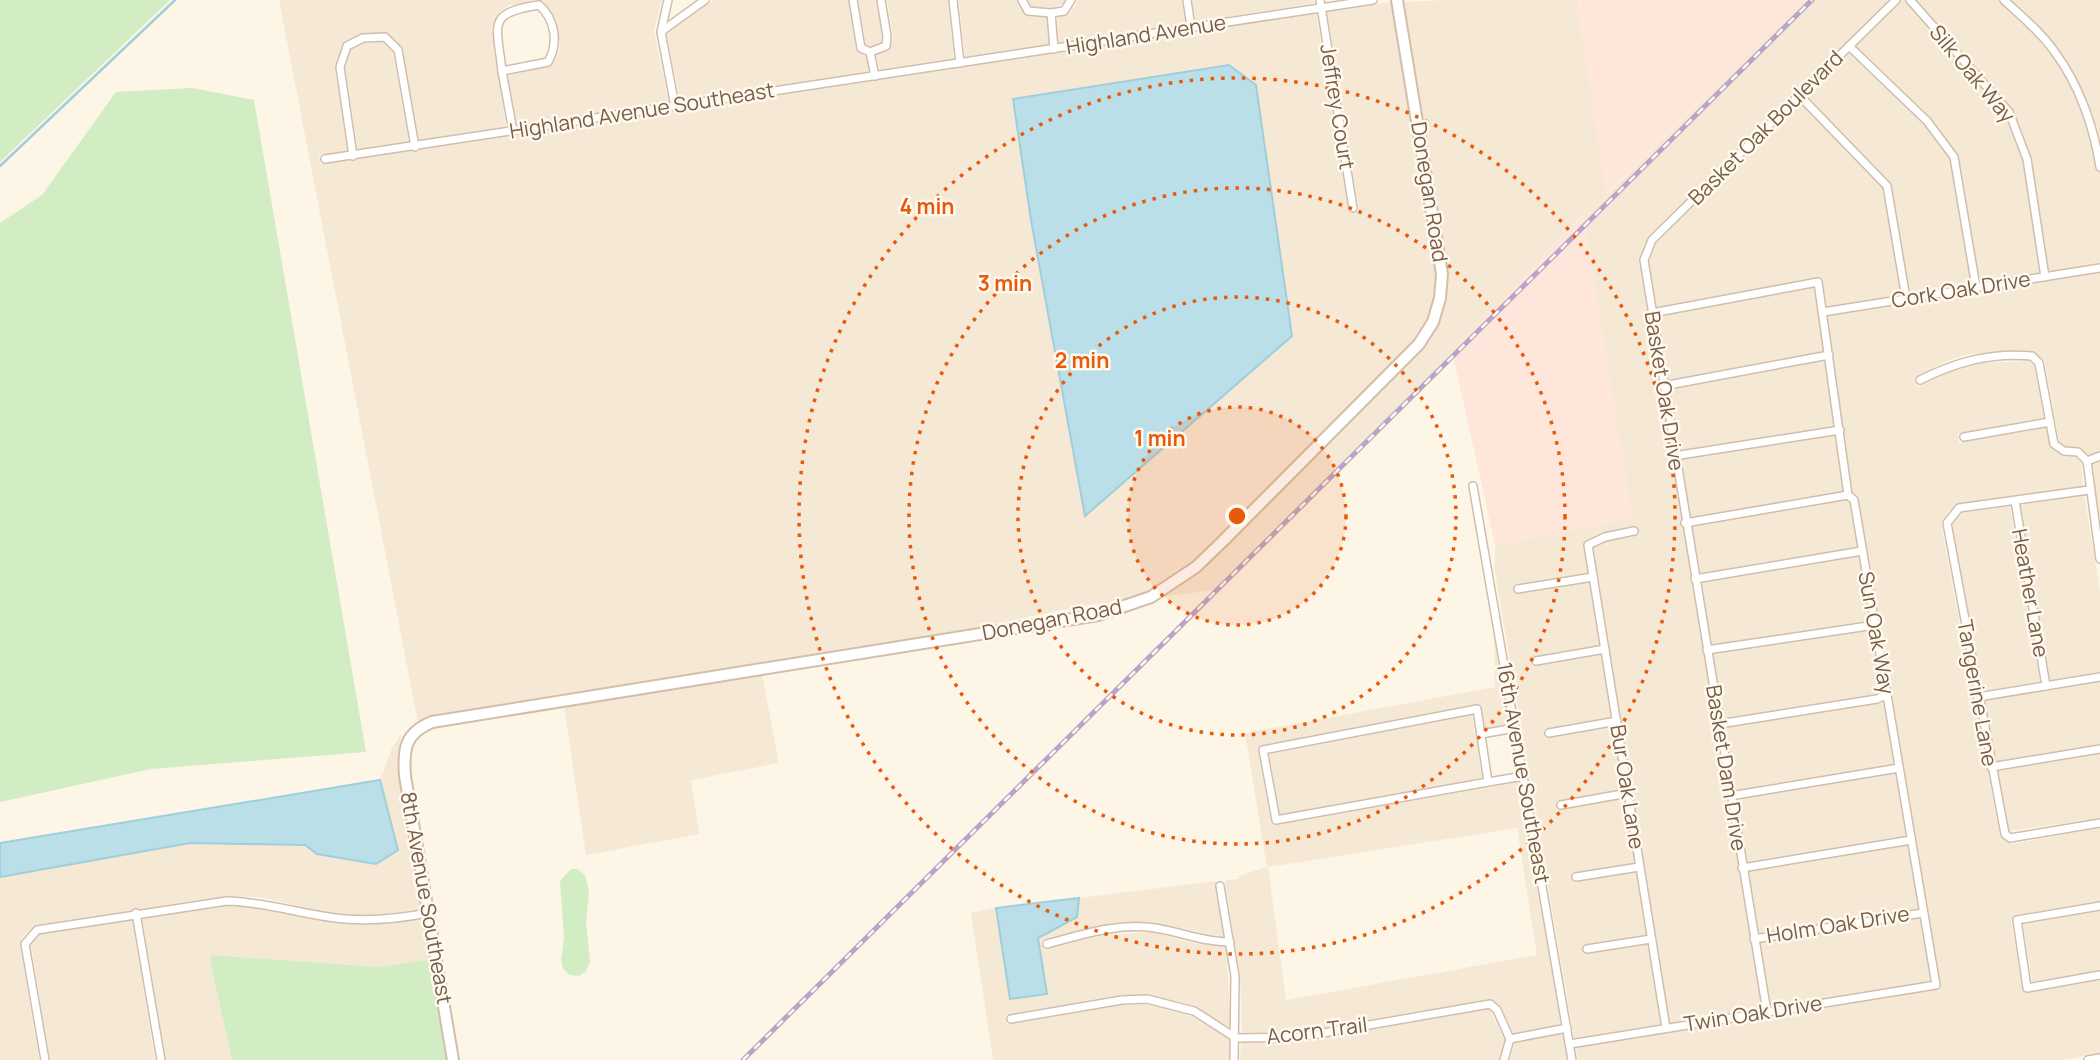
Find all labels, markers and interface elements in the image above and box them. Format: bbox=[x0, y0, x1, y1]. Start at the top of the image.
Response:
street label: Highland Avenue bbox=[1064, 8, 1228, 60]
street label: Silk Oak Way bbox=[1924, 19, 2022, 128]
street label: Jeffrey Court bbox=[1314, 42, 1362, 172]
street label: Basket Oak Boulevard bbox=[1682, 44, 1849, 211]
street label: Highland Avenue Southeast bbox=[507, 75, 776, 145]
street label: Donegan Road bbox=[1405, 120, 1455, 264]
text: 4 min bbox=[900, 192, 954, 220]
street label: Cork Oak Drive bbox=[1889, 264, 2032, 314]
text: 3 min bbox=[978, 269, 1032, 297]
street label: Basket Oak Drive bbox=[1639, 309, 1691, 473]
text: 2 min bbox=[1055, 346, 1109, 374]
text: 1 min bbox=[1134, 424, 1186, 452]
centre of rings bbox=[1225, 504, 1249, 528]
street label: Heather Lane bbox=[2006, 526, 2056, 659]
street label: Sun Oak Way bbox=[1852, 569, 1902, 697]
street label: Donegan Road bbox=[980, 592, 1124, 646]
street label: Tangerine Lane bbox=[1951, 617, 2005, 768]
street label: 16th Avenue Southeast bbox=[1491, 660, 1557, 886]
street label: Basket Dam Drive bbox=[1700, 683, 1754, 853]
street label: Bur Oak Lane bbox=[1604, 723, 1652, 851]
street label: 8th Avenue Southeast bbox=[395, 789, 459, 1006]
street label: Holm Oak Drive bbox=[1764, 899, 1911, 949]
street label: Twin Oak Drive bbox=[1682, 988, 1824, 1038]
street label: Acorn Trail bbox=[1265, 1010, 1369, 1050]

